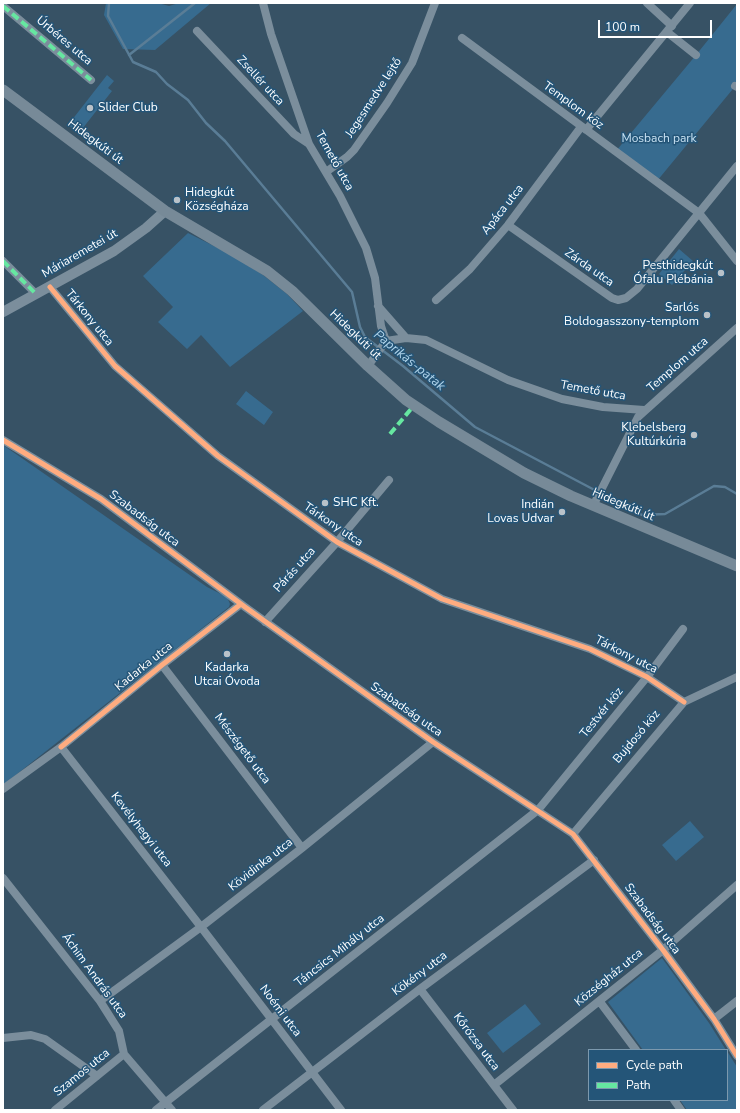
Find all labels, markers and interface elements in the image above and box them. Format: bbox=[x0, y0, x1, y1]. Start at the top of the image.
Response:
scale bar bbox=[600, 12, 714, 38]
street label: Úrbéres utca bbox=[33, 13, 95, 69]
text: 100 m bbox=[605, 19, 640, 35]
street label: Zsellér utca bbox=[233, 53, 287, 109]
street label: Jegesmedve lejtő bbox=[343, 55, 405, 141]
street label: Templom köz bbox=[540, 79, 606, 133]
place label: Slider Club bbox=[98, 101, 158, 115]
marker: Slider Club bbox=[85, 103, 95, 113]
street label: Hidegkúti út bbox=[64, 116, 126, 168]
street label: Temető utca bbox=[312, 129, 356, 193]
park label: Mosbach park bbox=[621, 132, 697, 146]
street label: Apáca utca bbox=[479, 182, 527, 238]
place label: Hidegkút Községháza bbox=[185, 186, 249, 214]
marker: Hidegkút Községháza bbox=[172, 195, 182, 205]
street label: Máriaremetei út bbox=[40, 227, 120, 281]
street label: Zárda utca bbox=[562, 246, 616, 290]
place label: Pesthidegkút Ófalu Plébánia bbox=[633, 259, 713, 287]
marker: Pesthidegkút Ófalu Plébánia bbox=[716, 268, 726, 278]
street label: Tárkony utca bbox=[62, 287, 116, 349]
place label: Sarlós Boldogasszony-templom bbox=[564, 301, 699, 329]
street label: Hidegkúti út bbox=[326, 307, 384, 363]
marker: Sarlós Boldogasszony-templom bbox=[702, 310, 712, 320]
water label: Paprikás-patak bbox=[370, 327, 448, 395]
street label: Templom utca bbox=[645, 335, 711, 395]
street label: Temető utca bbox=[559, 378, 627, 404]
place label: Klebelsberg Kultúrkúria bbox=[621, 421, 686, 449]
marker: Klebelsberg Kultúrkúria bbox=[689, 430, 699, 440]
street label: Hidegkúti út bbox=[590, 485, 656, 525]
street label: Szabadság utca bbox=[106, 488, 182, 550]
place label: SHC Kft. bbox=[333, 496, 379, 510]
marker: SHC Kft. bbox=[320, 498, 330, 508]
place label: Indián Lovas Udvar bbox=[487, 498, 554, 526]
street label: Tárkony utca bbox=[301, 500, 365, 550]
marker: Indián Lovas Udvar bbox=[557, 507, 567, 517]
street label: Párás utca bbox=[271, 544, 319, 596]
street label: Tárkony utca bbox=[592, 633, 660, 677]
street label: Kadarka utca bbox=[112, 639, 176, 695]
marker: Kadarka Utcai Óvoda bbox=[222, 649, 232, 659]
place label: Kadarka Utcai Óvoda bbox=[194, 661, 260, 689]
street label: Szabadság utca bbox=[367, 680, 445, 740]
street label: Testvér köz bbox=[577, 685, 627, 741]
street label: Bujdosó köz bbox=[611, 708, 663, 766]
street label: Mészégető utca bbox=[211, 711, 273, 787]
street label: Kevélyhegyi utca bbox=[107, 790, 175, 870]
street label: Kövidinka utca bbox=[226, 835, 296, 895]
street label: Szabadság utca bbox=[621, 881, 683, 957]
street label: Táncsics Mihály utca bbox=[292, 912, 388, 990]
street label: Áchim András utca bbox=[58, 931, 130, 1021]
street label: Községház utca bbox=[572, 946, 646, 1010]
street label: Kökény utca bbox=[390, 949, 450, 999]
street label: Noémi utca bbox=[256, 982, 304, 1040]
street label: Kőrózsa utca bbox=[450, 1010, 502, 1074]
street label: Szamos utca bbox=[51, 1046, 113, 1100]
legend bbox=[588, 1049, 728, 1101]
text: Cycle path bbox=[626, 1057, 683, 1073]
text: Path bbox=[626, 1077, 651, 1093]

